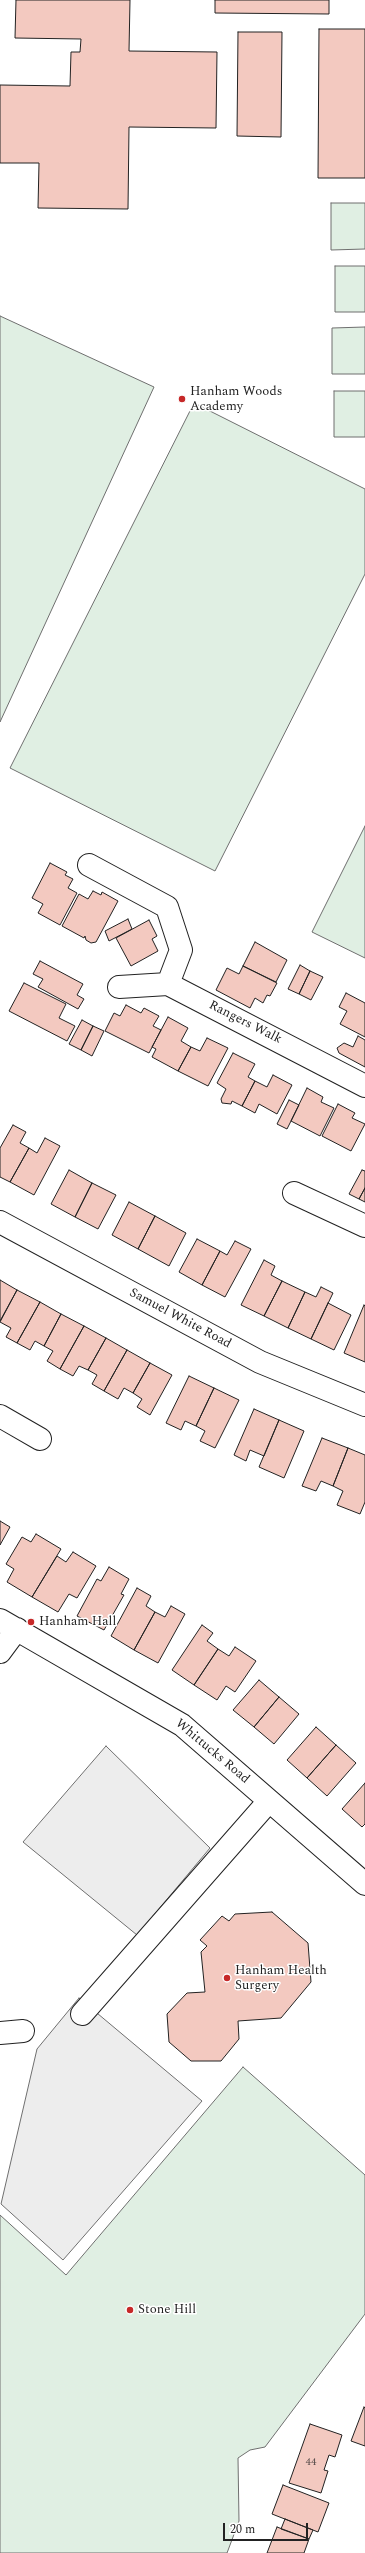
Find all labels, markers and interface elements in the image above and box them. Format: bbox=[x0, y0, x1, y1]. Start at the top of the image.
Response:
place label: Hanham Woods Academy bbox=[190, 384, 282, 415]
marker: Hanham Woods Academy bbox=[177, 394, 187, 404]
street label: Rangers Walk bbox=[206, 998, 284, 1048]
street label: Samuel White Road bbox=[126, 1286, 234, 1352]
place label: Hanham Hall bbox=[39, 1614, 116, 1630]
marker: Hanham Hall bbox=[26, 1617, 36, 1627]
street label: Whittucks Road bbox=[172, 1716, 252, 1788]
place label: Hanham Health Surgery bbox=[235, 1963, 327, 1994]
marker: Hanham Health Surgery bbox=[222, 1973, 232, 1983]
place label: Stone Hill bbox=[138, 2302, 196, 2318]
marker: Stone Hill bbox=[125, 2305, 135, 2315]
house number: 44 bbox=[306, 2456, 316, 2470]
scale bar bbox=[225, 2515, 310, 2541]
text: 20 m bbox=[230, 2520, 255, 2539]

